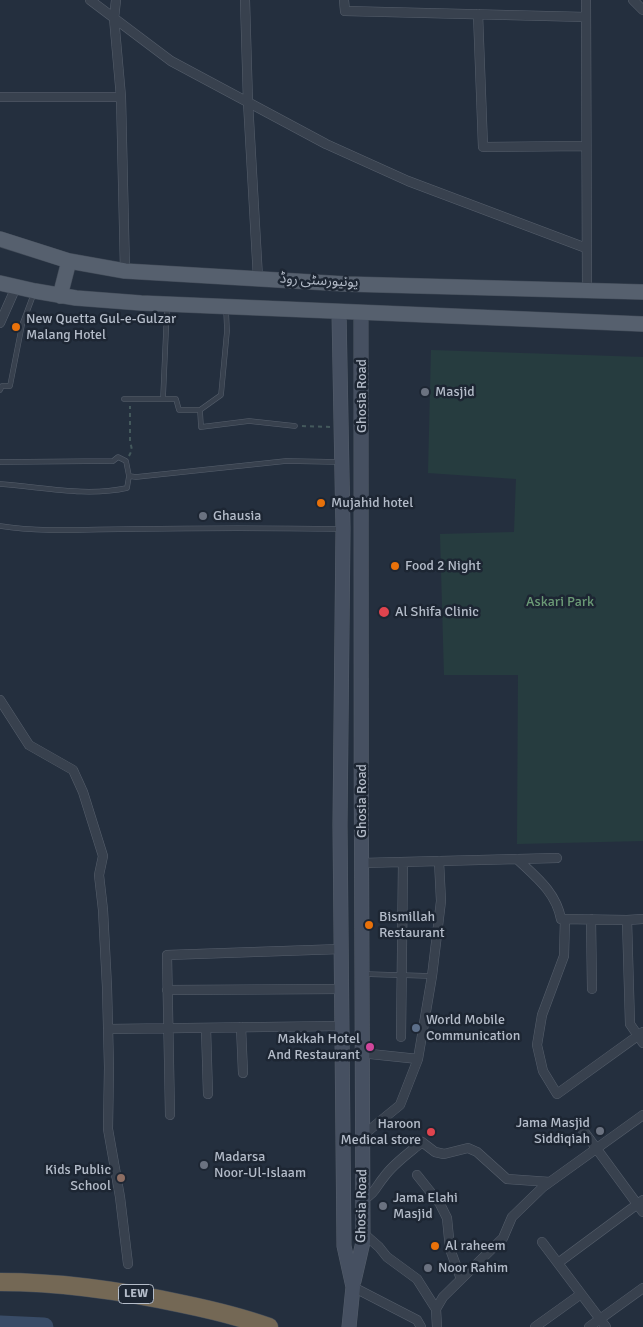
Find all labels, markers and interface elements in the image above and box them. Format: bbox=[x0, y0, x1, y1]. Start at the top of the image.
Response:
street label: یونیورسٹی روڈ bbox=[279, 271, 359, 291]
place label: New Quetta Gul-e-Gulzar Malang Hotel bbox=[26, 311, 176, 344]
marker: New Quetta Gul-e-Gulzar Malang Hotel bbox=[10, 321, 22, 333]
street label: Ghosia Road bbox=[354, 359, 370, 433]
place label: Masjid bbox=[435, 384, 475, 400]
marker: Masjid bbox=[419, 386, 431, 398]
place label: Mujahid hotel bbox=[331, 495, 413, 511]
marker: Mujahid hotel bbox=[315, 497, 327, 509]
place label: Ghausia bbox=[213, 508, 261, 524]
marker: Ghausia bbox=[197, 510, 209, 522]
place label: Food 2 Night bbox=[405, 558, 481, 574]
marker: Food 2 Night bbox=[389, 560, 401, 572]
park label: Askari Park bbox=[526, 594, 594, 610]
place label: Al Shifa Clinic bbox=[395, 604, 479, 620]
marker: Al Shifa Clinic bbox=[377, 605, 391, 619]
street label: Ghosia Road bbox=[354, 764, 370, 838]
place label: Bismillah Restaurant bbox=[379, 909, 445, 942]
marker: Bismillah Restaurant bbox=[363, 919, 375, 931]
place label: World Mobile Communication bbox=[426, 1012, 520, 1044]
marker: World Mobile Communication bbox=[410, 1022, 422, 1034]
place label: Makkah Hotel And Restaurant bbox=[268, 1031, 360, 1064]
marker: Makkah Hotel And Restaurant bbox=[364, 1041, 376, 1053]
place label: Jama Masjid Siddiqiah bbox=[516, 1115, 590, 1148]
place label: Haroon Medical store bbox=[341, 1116, 421, 1148]
marker: Jama Masjid Siddiqiah bbox=[594, 1125, 606, 1137]
marker: Haroon Medical store bbox=[425, 1126, 437, 1138]
place label: Madarsa Noor-Ul-Islaam bbox=[214, 1149, 306, 1182]
marker: Madarsa Noor-Ul-Islaam bbox=[198, 1159, 210, 1171]
place label: Kids Public School bbox=[45, 1162, 111, 1194]
street label: Ghosia Road bbox=[353, 1169, 371, 1243]
marker: Kids Public School bbox=[115, 1172, 127, 1184]
place label: Jama Elahi Masjid bbox=[393, 1190, 458, 1222]
marker: Jama Elahi Masjid bbox=[377, 1200, 389, 1212]
place label: Al raheem bbox=[445, 1238, 506, 1254]
marker: Al raheem bbox=[429, 1240, 441, 1252]
place label: Noor Rahim bbox=[438, 1260, 508, 1276]
marker: Noor Rahim bbox=[422, 1262, 434, 1274]
road number: LEW bbox=[118, 1285, 154, 1304]

